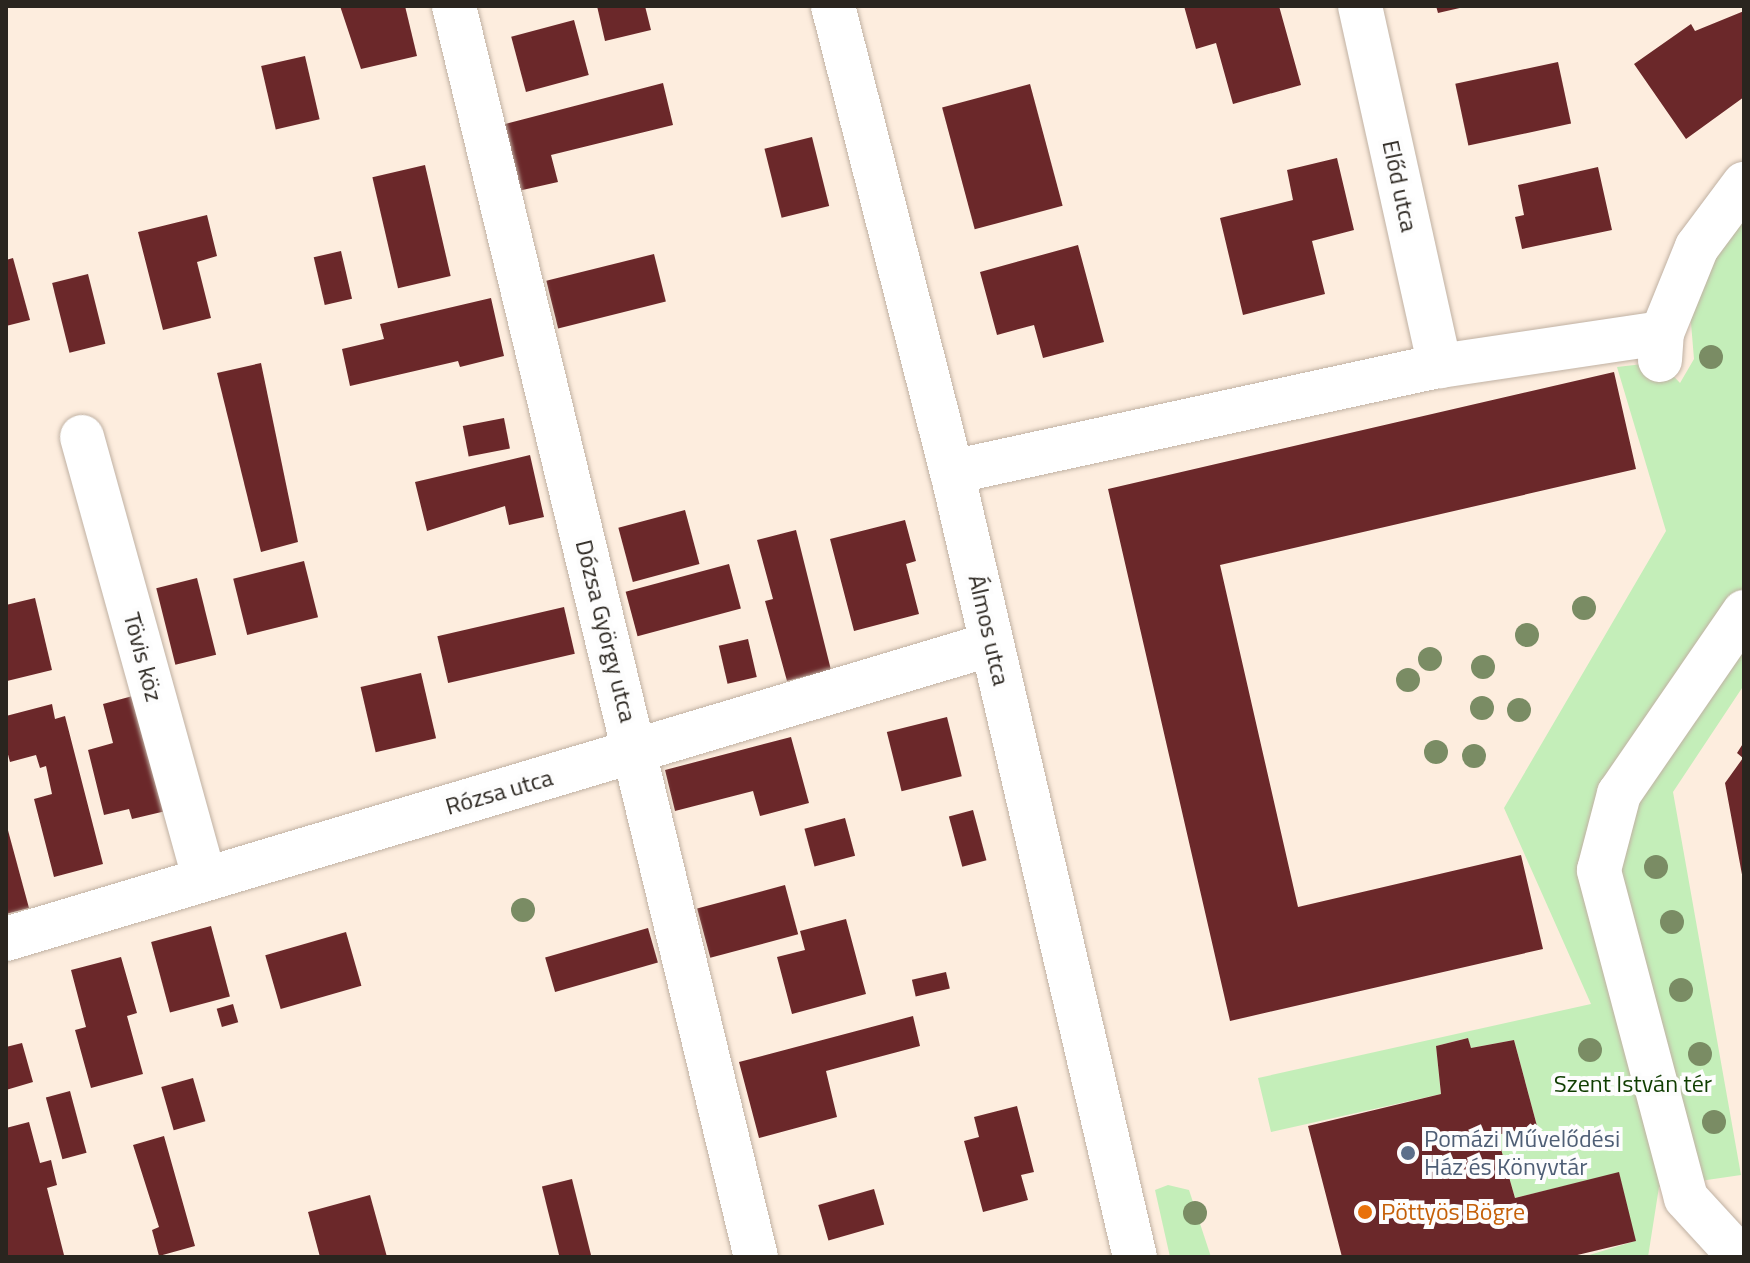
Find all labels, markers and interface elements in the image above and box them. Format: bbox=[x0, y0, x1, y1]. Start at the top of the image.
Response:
street label: Előd utca bbox=[1376, 137, 1424, 235]
street label: Dózsa György utca bbox=[569, 537, 643, 725]
street label: Álmos utca bbox=[962, 572, 1016, 688]
street label: Tövis köz bbox=[117, 609, 169, 705]
street label: Rózsa utca bbox=[442, 763, 556, 821]
park label: Szent István tér bbox=[1554, 1070, 1712, 1098]
place label: Pomázi Művelődési Ház és Könyvtár bbox=[1424, 1125, 1620, 1181]
marker: Pomázi Művelődési Ház és Könyvtár bbox=[1399, 1144, 1417, 1162]
place label: Pöttyös Bögre bbox=[1381, 1198, 1525, 1226]
marker: Pöttyös Bögre bbox=[1356, 1203, 1374, 1221]

